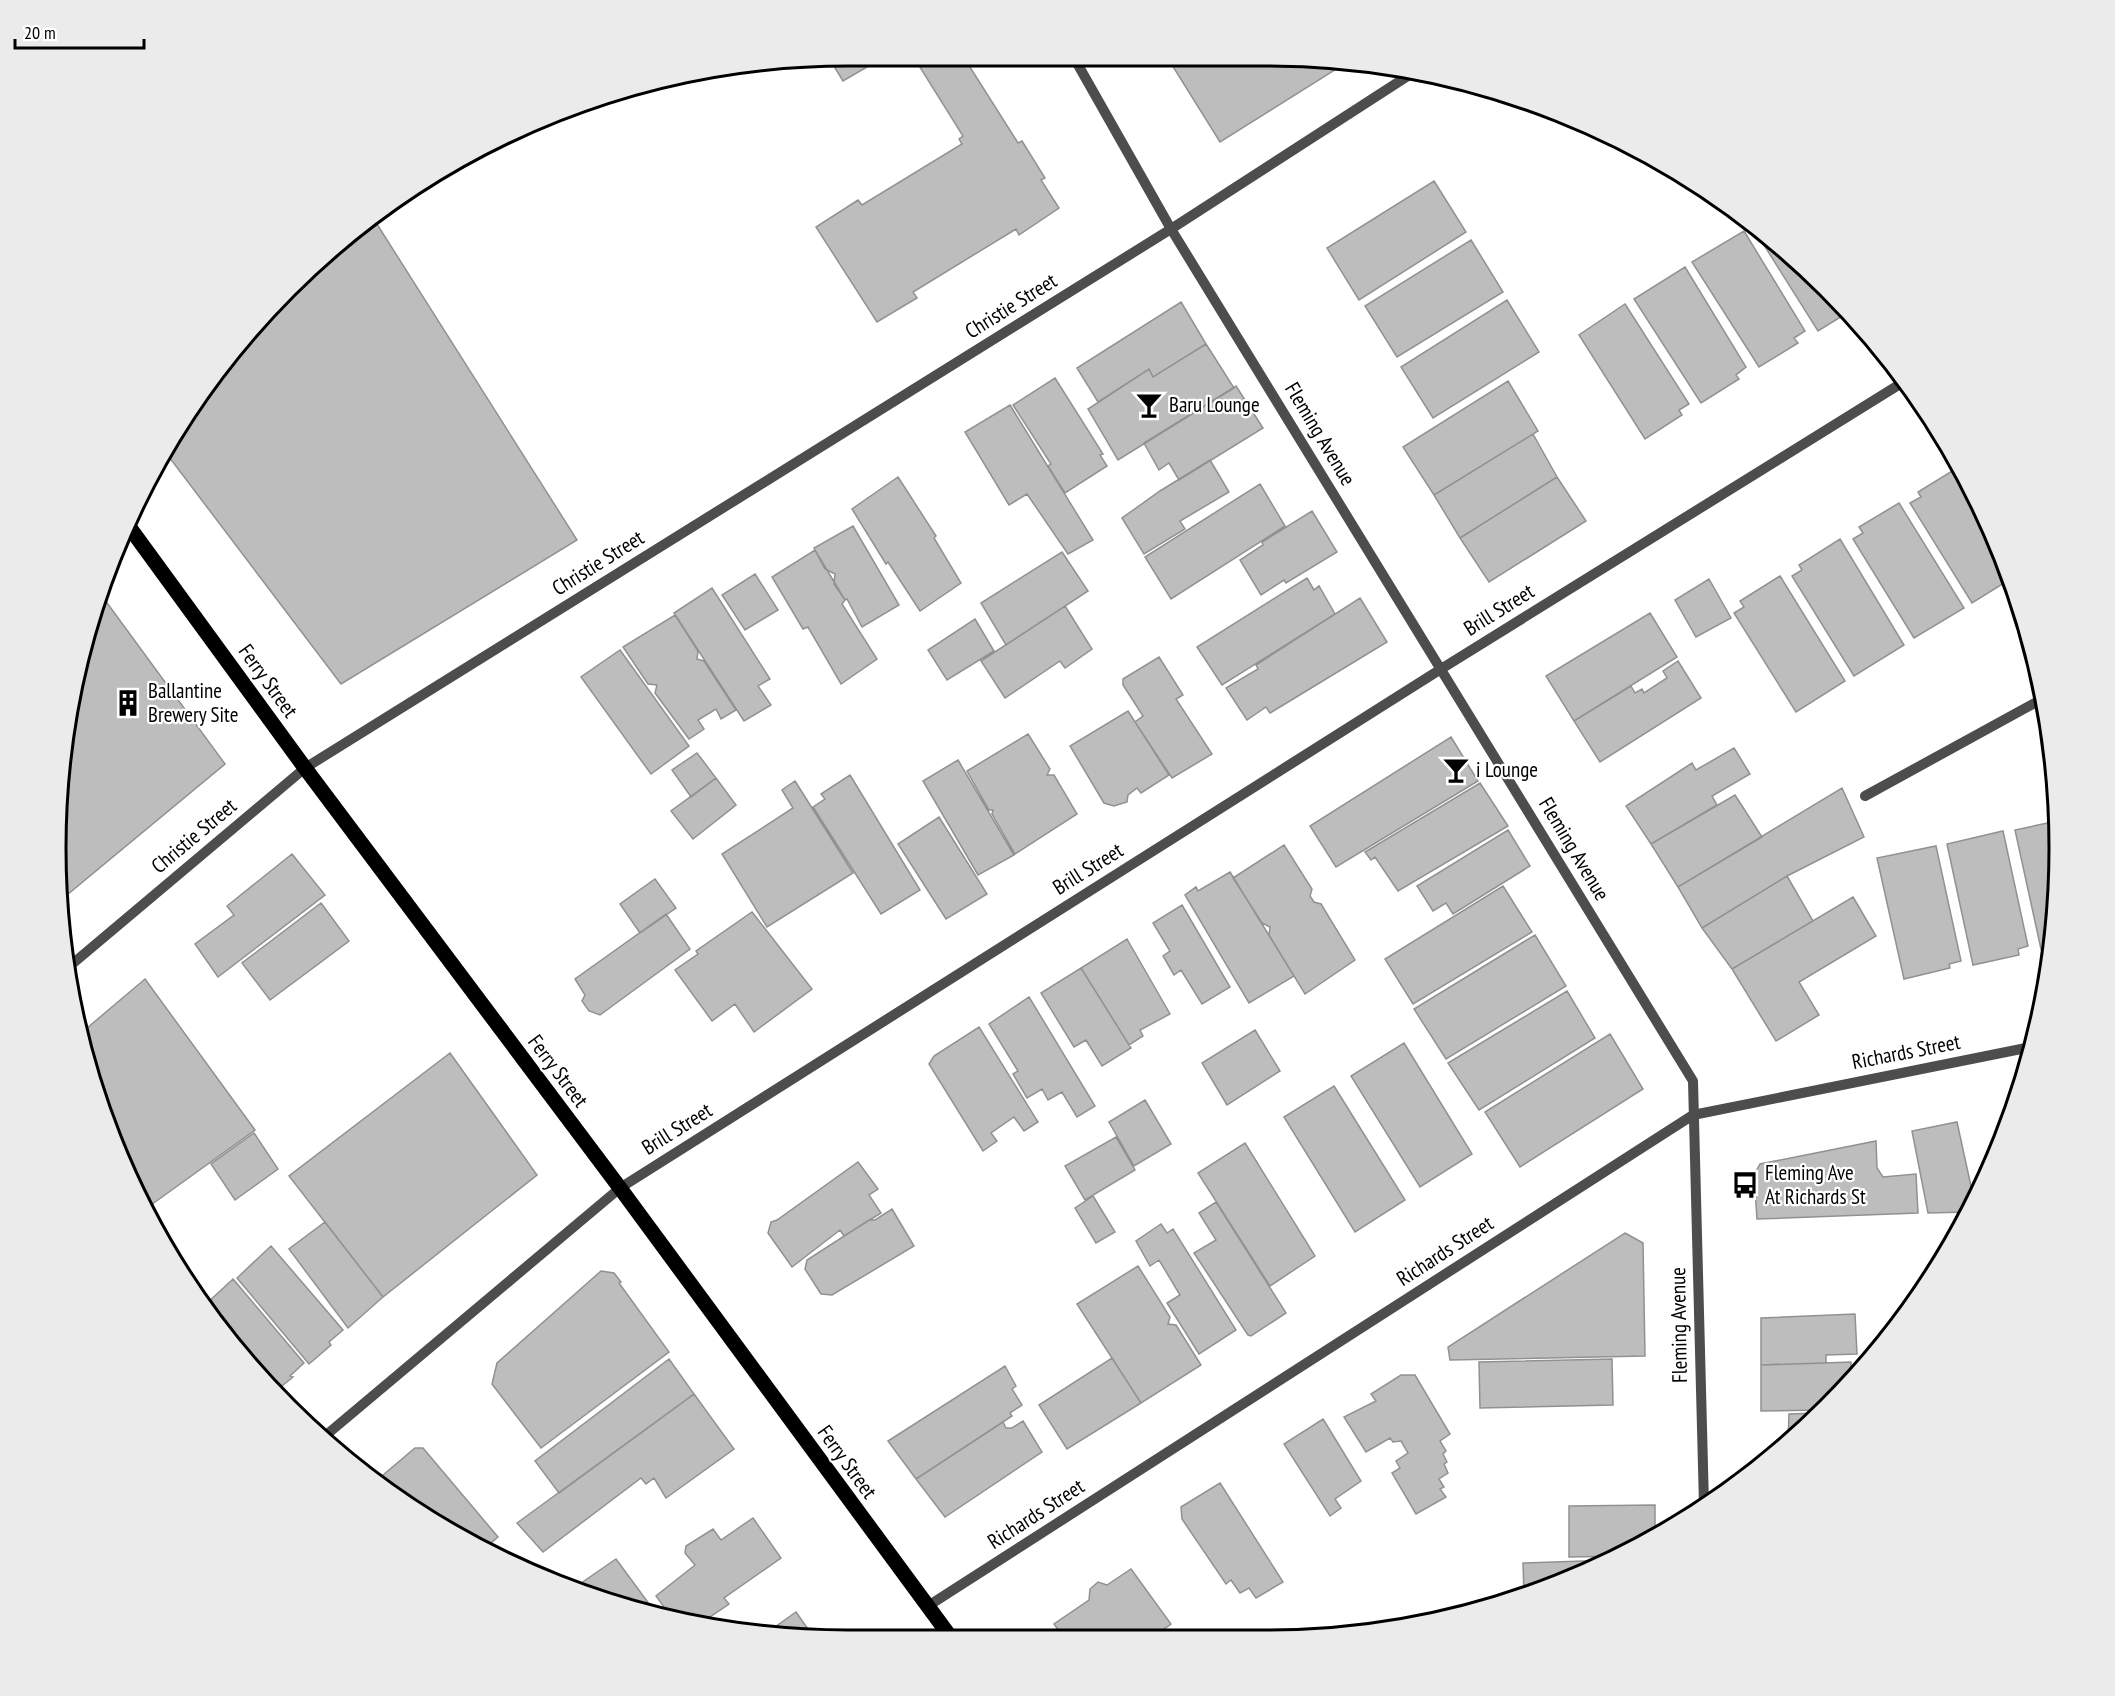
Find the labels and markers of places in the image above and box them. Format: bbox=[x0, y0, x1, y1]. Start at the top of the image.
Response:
bar icon: Baru Lounge bbox=[1134, 390, 1164, 420]
place label: Baru Lounge bbox=[1169, 391, 1260, 418]
place label: Ballantine Brewery Site bbox=[148, 677, 238, 728]
building icon: Ballantine Brewery Site bbox=[113, 688, 143, 718]
bar icon: i Lounge bbox=[1441, 755, 1471, 785]
place label: i Lounge bbox=[1476, 756, 1538, 783]
place label: Fleming Ave At Richards St bbox=[1765, 1159, 1866, 1210]
bus stop icon: Fleming Ave At Richards St bbox=[1730, 1170, 1760, 1200]

